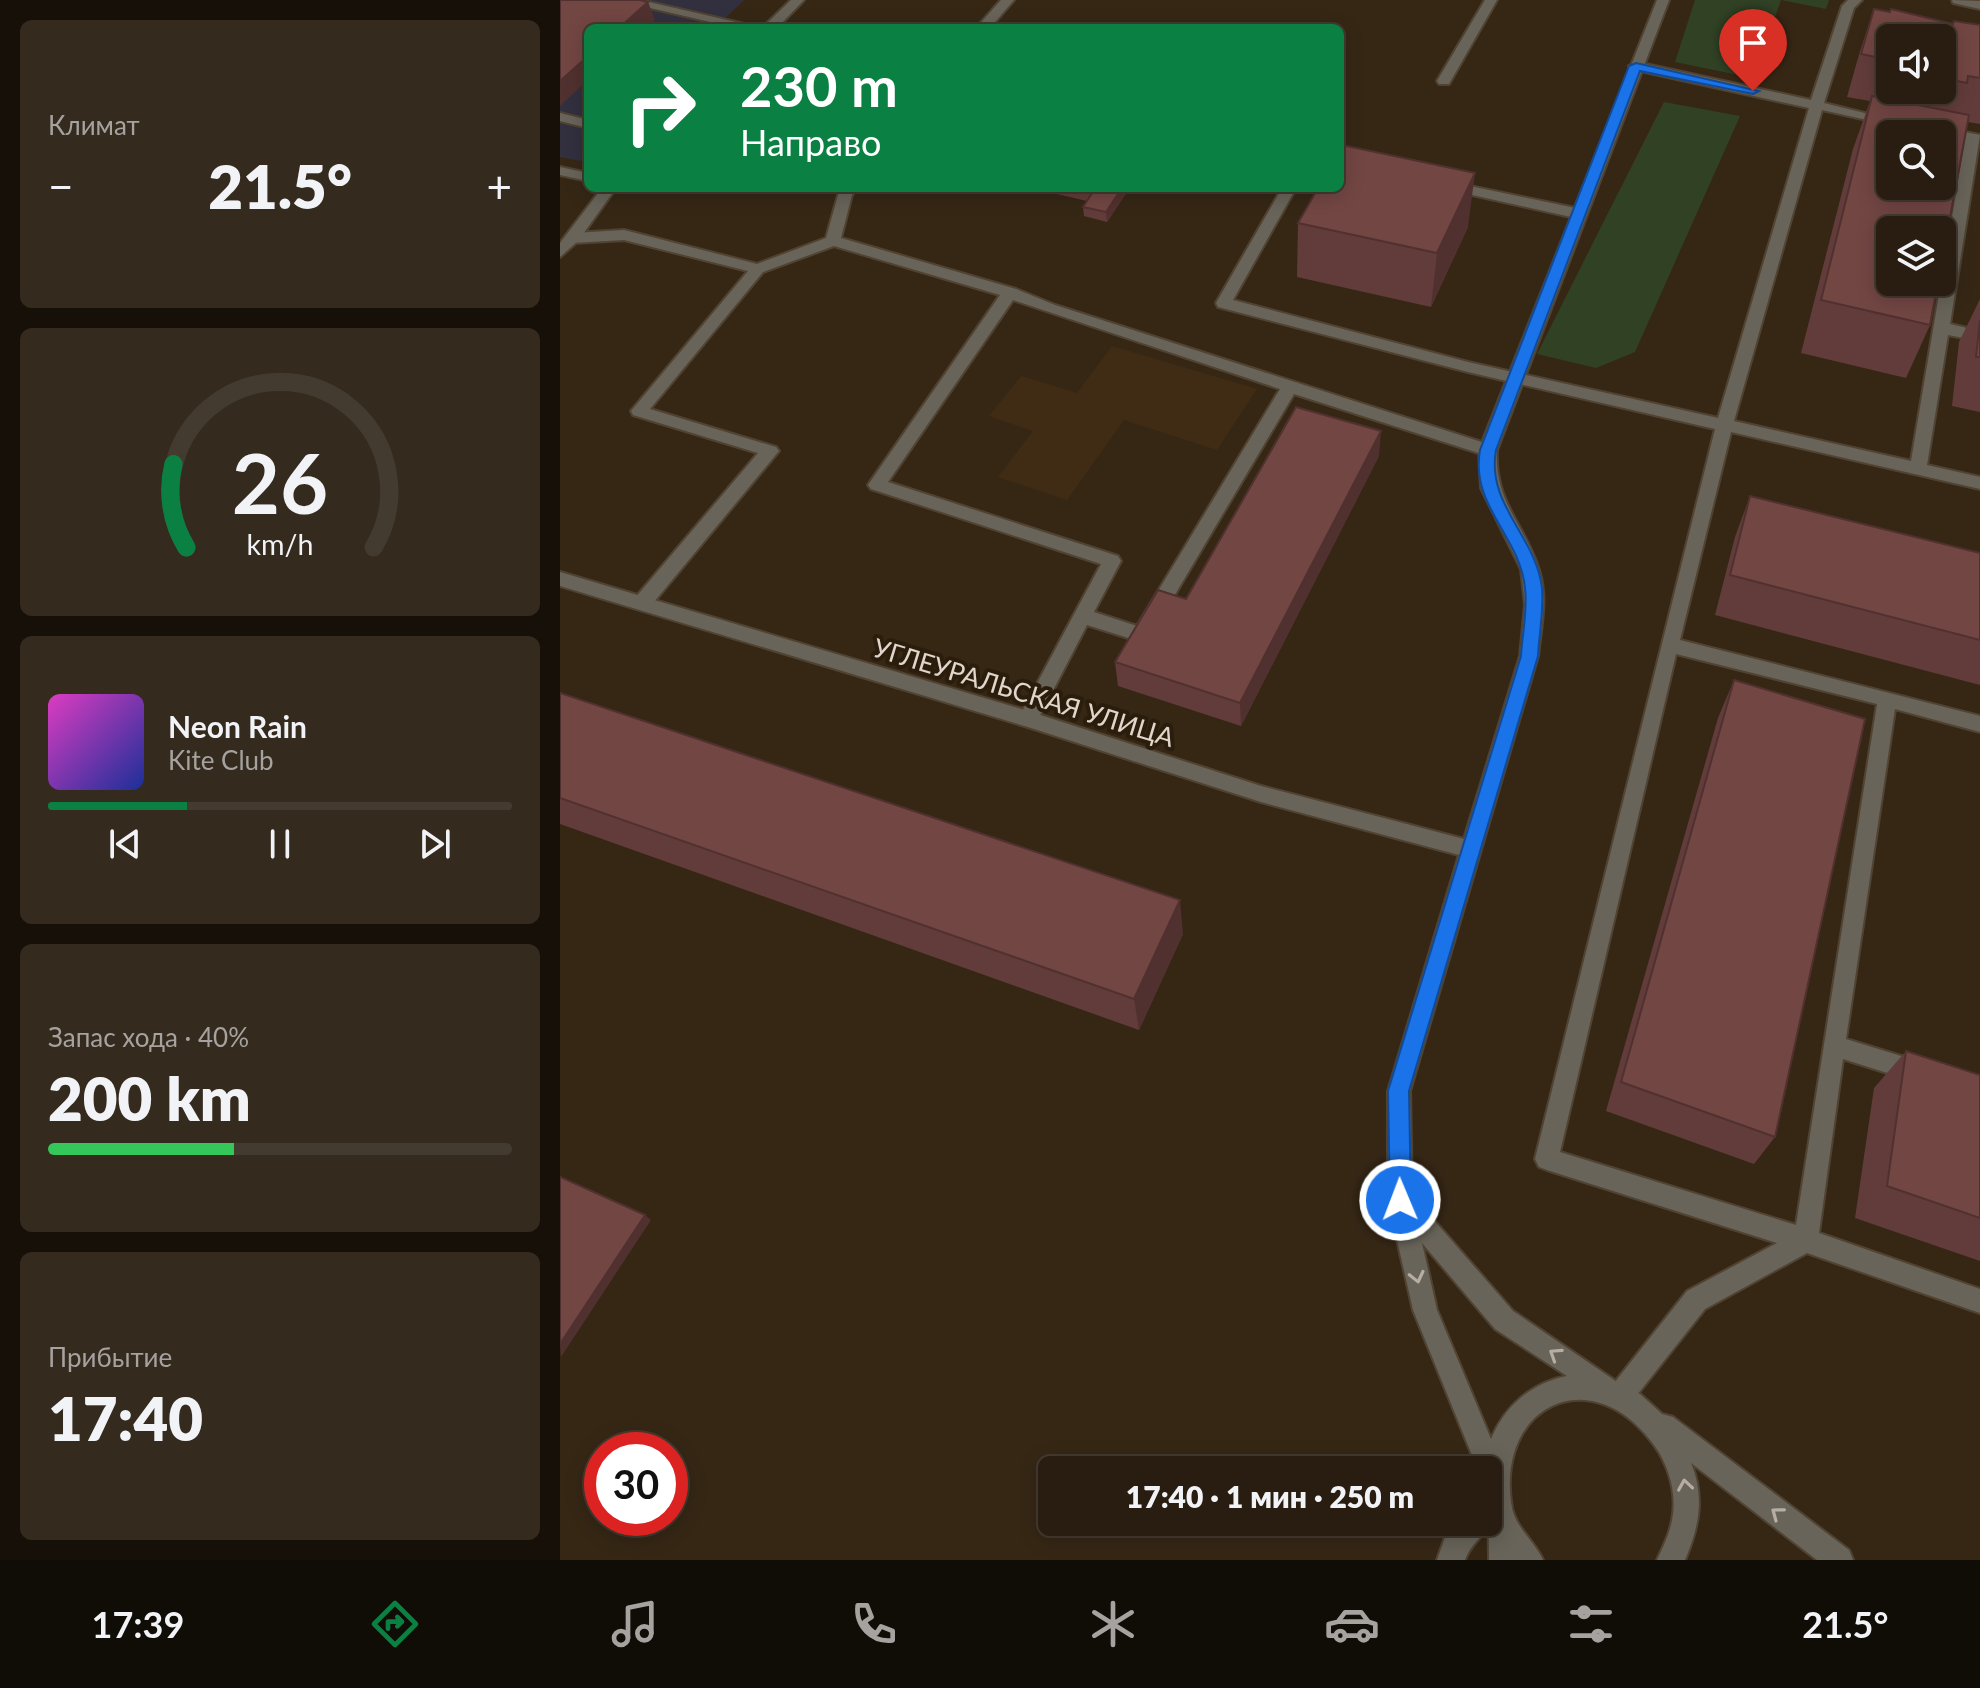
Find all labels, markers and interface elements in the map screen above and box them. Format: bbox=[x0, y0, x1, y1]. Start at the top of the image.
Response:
pin bbox=[1719, 9, 1787, 91]
icon: arrive bbox=[1731, 21, 1775, 65]
map controls bbox=[1876, 24, 1956, 296]
button: sound bbox=[1876, 24, 1956, 104]
text: 230 m bbox=[740, 52, 898, 119]
icon: right bbox=[608, 56, 712, 160]
text: Климат bbox=[48, 109, 140, 141]
text: Направо bbox=[740, 120, 881, 164]
button: search bbox=[1876, 120, 1956, 200]
text: 21.5° bbox=[208, 150, 352, 222]
text: − bbox=[48, 160, 74, 212]
text: + bbox=[486, 160, 512, 212]
button: layers bbox=[1876, 216, 1956, 296]
text: 26 bbox=[232, 432, 328, 532]
text: km/h bbox=[247, 527, 313, 561]
street label: УГЛЕУРАЛЬСКАЯ УЛИЦА bbox=[870, 631, 1179, 753]
text: Neon Rain bbox=[168, 708, 307, 744]
text: Kite Club bbox=[168, 744, 274, 776]
icon: previous bbox=[103, 822, 147, 866]
icon: pause bbox=[258, 822, 302, 866]
icon: next bbox=[413, 822, 457, 866]
text: Запас хода · 40% bbox=[48, 1021, 249, 1053]
text: 200 km bbox=[48, 1062, 251, 1134]
position arrow bbox=[1358, 1158, 1442, 1242]
one-way arrow bbox=[1408, 1269, 1425, 1283]
text: Прибытие bbox=[48, 1341, 172, 1373]
one-way arrow bbox=[1549, 1348, 1564, 1363]
text: 17:40 bbox=[48, 1382, 203, 1454]
speed limit sign: 30 bbox=[584, 1432, 688, 1536]
text: 17:40 · 1 мин · 250 m bbox=[1126, 1478, 1414, 1514]
one-way arrow bbox=[1677, 1479, 1694, 1492]
one-way arrow bbox=[1771, 1508, 1786, 1522]
icon: directions bbox=[367, 1596, 423, 1652]
icon: music bbox=[607, 1596, 663, 1652]
icon: phone bbox=[846, 1596, 902, 1652]
icon: climate bbox=[1085, 1596, 1141, 1652]
icon: car bbox=[1324, 1596, 1380, 1652]
icon: filters bbox=[1563, 1596, 1619, 1652]
text: 17:39 bbox=[92, 1602, 184, 1646]
text: 21.5° bbox=[1802, 1602, 1888, 1646]

